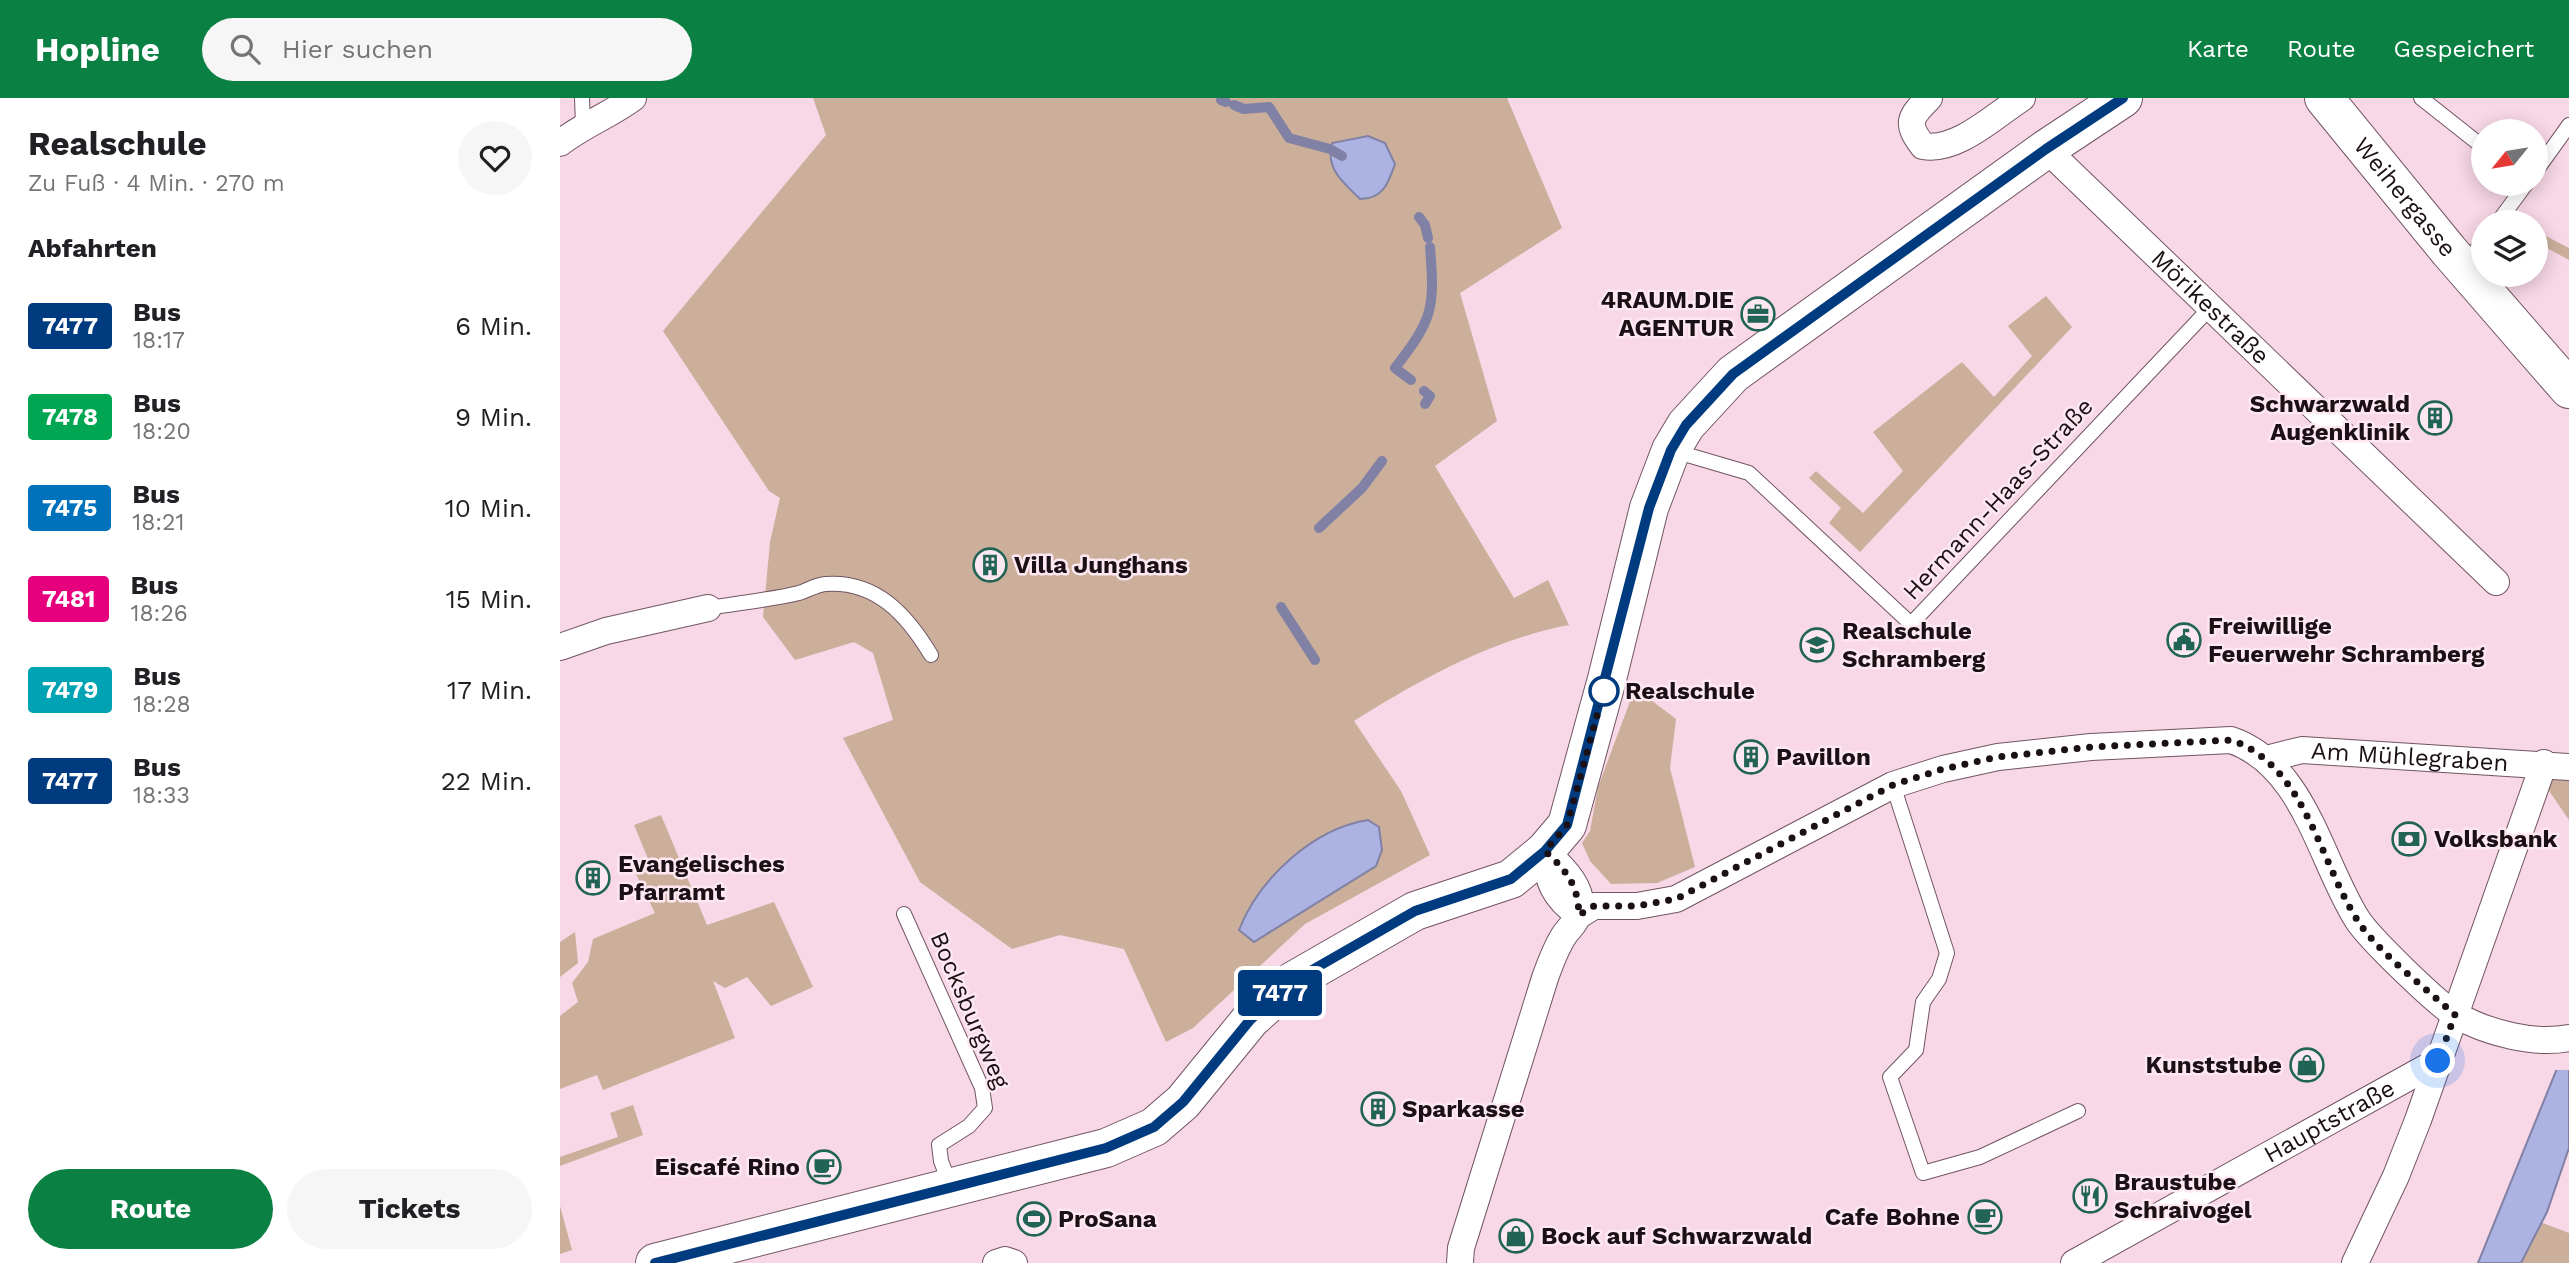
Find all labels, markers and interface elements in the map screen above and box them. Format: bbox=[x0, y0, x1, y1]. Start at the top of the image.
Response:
search box bbox=[202, 18, 692, 81]
text: Hopline bbox=[35, 30, 160, 69]
icon: search bbox=[226, 30, 264, 68]
text: Hier suchen bbox=[282, 34, 433, 64]
text: Karte bbox=[2187, 35, 2249, 63]
text: Route bbox=[2287, 35, 2356, 63]
text: Gespeichert bbox=[2394, 35, 2534, 63]
north arrow bbox=[2471, 119, 2548, 196]
map controls bbox=[2471, 119, 2548, 287]
button: heart bbox=[458, 121, 532, 195]
text: Realschule bbox=[28, 124, 207, 163]
street label: Weihergasse bbox=[2348, 132, 2462, 263]
text: Zu Fuß · 4 Min. · 270 m bbox=[28, 170, 285, 197]
button: layers bbox=[2471, 210, 2548, 287]
text: Abfahrten bbox=[28, 233, 157, 263]
street label: Mörikestraße bbox=[2146, 244, 2275, 370]
place label: 4RAUM.DIE AGENTUR bbox=[1601, 286, 1734, 342]
office icon: 4RAUM.DIE AGENTUR bbox=[1739, 295, 1777, 333]
text: Bus bbox=[133, 297, 181, 327]
text: 6 Min. bbox=[455, 311, 532, 341]
text: 7477 bbox=[42, 312, 98, 340]
text: 18:17 bbox=[133, 327, 185, 354]
text: Bus bbox=[133, 388, 181, 418]
place label: Schwarzwald Augenklinik bbox=[2250, 390, 2410, 446]
street label: Hermann-Haas-Straße bbox=[1897, 392, 2099, 606]
building icon: Schwarzwald Augenklinik bbox=[2416, 399, 2454, 437]
text: 9 Min. bbox=[455, 402, 532, 432]
text: 7478 bbox=[42, 403, 98, 431]
text: 18:20 bbox=[133, 418, 191, 445]
text: Bus bbox=[132, 479, 180, 509]
text: 10 Min. bbox=[445, 493, 532, 523]
text: 7475 bbox=[42, 494, 97, 522]
text: 18:21 bbox=[132, 509, 184, 536]
building icon: Villa Junghans bbox=[971, 546, 1009, 584]
place label: Villa Junghans bbox=[1014, 551, 1188, 579]
text: Bus bbox=[130, 570, 178, 600]
text: 15 Min. bbox=[446, 584, 532, 614]
text: 7481 bbox=[42, 585, 95, 613]
text: 18:26 bbox=[130, 600, 188, 627]
place label: Freiwillige Feuerwehr Schramberg bbox=[2208, 612, 2485, 668]
place label: Realschule Schramberg bbox=[1842, 617, 1986, 673]
public building icon: Freiwillige Feuerwehr Schramberg bbox=[2165, 621, 2203, 659]
school or university icon: Realschule Schramberg bbox=[1798, 626, 1836, 664]
text: Bus bbox=[133, 661, 181, 691]
text: 17 Min. bbox=[447, 675, 532, 705]
text: 7479 bbox=[42, 676, 98, 704]
marker: Realschule bbox=[1589, 676, 1619, 706]
place label: Realschule bbox=[1625, 677, 1755, 705]
text: 18:28 bbox=[133, 691, 191, 718]
street label: Am Mühlegraben bbox=[2310, 737, 2509, 777]
building icon: Pavillon bbox=[1732, 738, 1770, 776]
place label: Pavillon bbox=[1776, 743, 1871, 771]
text: Bus bbox=[133, 752, 181, 782]
text: 22 Min. bbox=[441, 766, 532, 796]
text: 7477 bbox=[42, 767, 98, 795]
text: 18:33 bbox=[133, 782, 190, 809]
bank icon: Volksbank bbox=[2390, 820, 2428, 858]
place label: Volksbank bbox=[2434, 825, 2558, 853]
place label: Evangelisches Pfarramt bbox=[618, 850, 785, 906]
building icon: Evangelisches Pfarramt bbox=[574, 859, 612, 897]
street label: Bocksburgweg bbox=[924, 927, 1016, 1093]
line badge: 7477 bbox=[1231, 970, 1329, 1016]
text: 7477 bbox=[1252, 979, 1308, 1007]
your location bbox=[2420, 1043, 2455, 1078]
shop icon: Kunststube bbox=[2288, 1046, 2326, 1084]
place label: Kunststube bbox=[2146, 1051, 2282, 1079]
street label: Hauptstraße bbox=[2259, 1074, 2400, 1169]
building icon: Sparkasse bbox=[1359, 1090, 1397, 1128]
place label: Sparkasse bbox=[1402, 1095, 1525, 1123]
cafe icon: Eiscafé Rino bbox=[805, 1148, 843, 1186]
place label: Eiscafé Rino bbox=[654, 1153, 800, 1181]
place label: Braustube Schraivogel bbox=[2114, 1168, 2252, 1224]
button: Route bbox=[28, 1169, 273, 1249]
button: Tickets bbox=[287, 1169, 532, 1249]
restaurant icon: Braustube Schraivogel bbox=[2071, 1177, 2109, 1215]
cafe icon: Cafe Bohne bbox=[1966, 1198, 2004, 1236]
sports icon: ProSana bbox=[1015, 1200, 1053, 1238]
place label: Cafe Bohne bbox=[1825, 1203, 1960, 1231]
place label: ProSana bbox=[1058, 1205, 1157, 1233]
shop icon: Bock auf Schwarzwald bbox=[1497, 1217, 1535, 1255]
place label: Bock auf Schwarzwald bbox=[1541, 1222, 1812, 1250]

